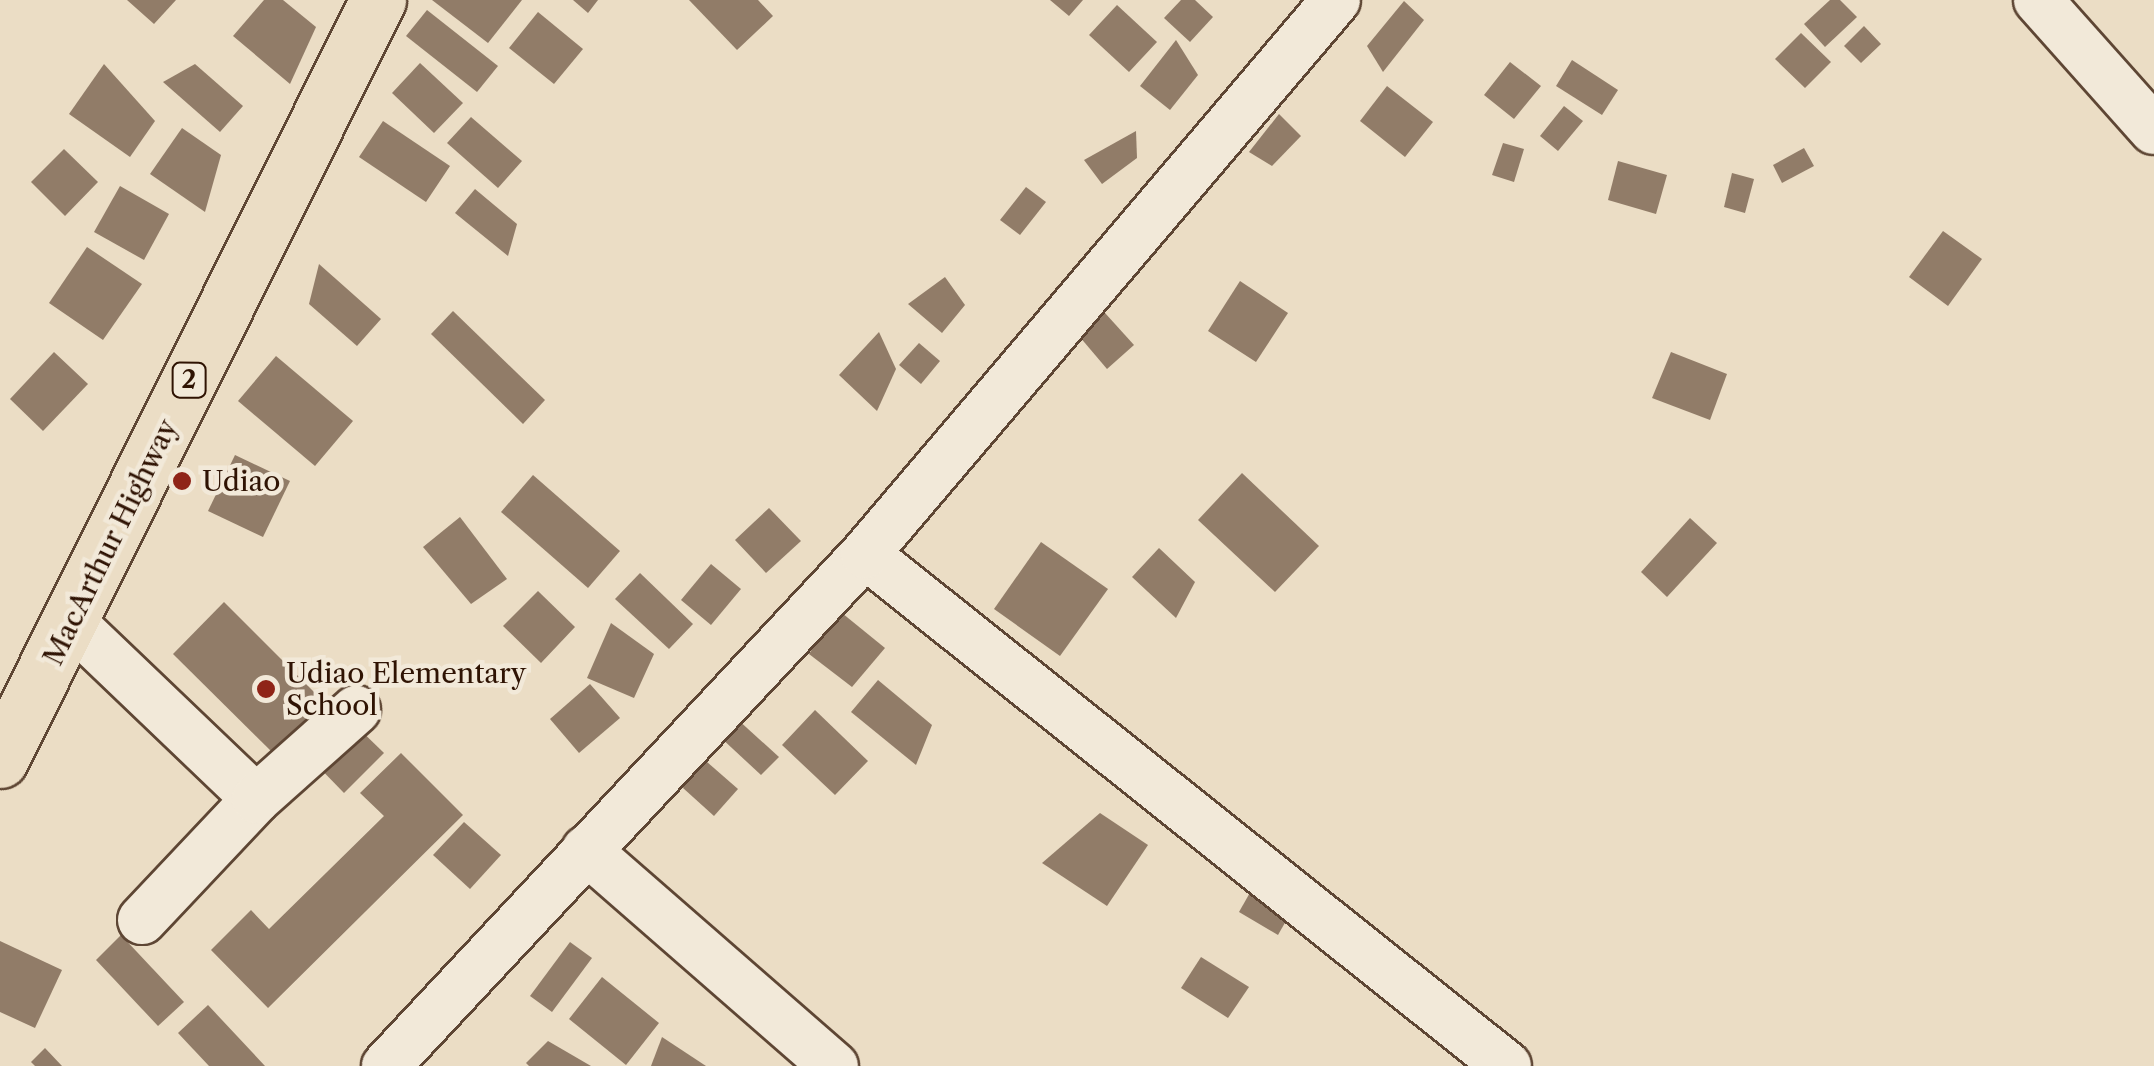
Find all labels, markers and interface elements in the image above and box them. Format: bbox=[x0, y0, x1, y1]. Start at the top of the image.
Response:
road number: 2 bbox=[172, 360, 206, 400]
street label: MacArthur Highway bbox=[36, 413, 184, 671]
place label: Udiao bbox=[202, 464, 280, 498]
marker: Udiao bbox=[171, 470, 193, 492]
place label: Udiao Elementary School bbox=[286, 656, 526, 722]
marker: Udiao Elementary School bbox=[255, 678, 277, 700]

